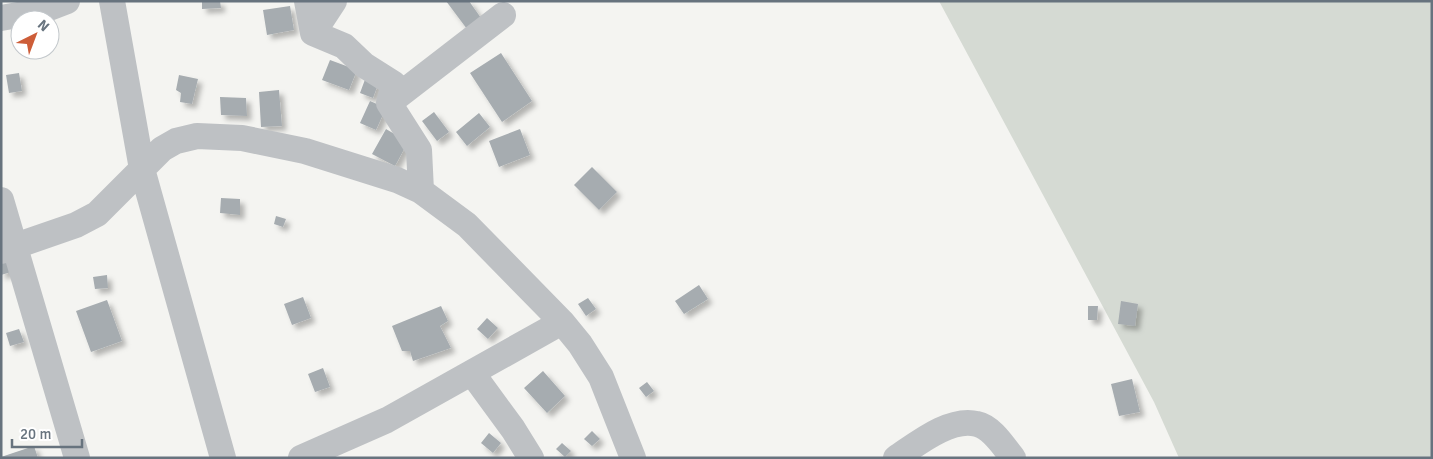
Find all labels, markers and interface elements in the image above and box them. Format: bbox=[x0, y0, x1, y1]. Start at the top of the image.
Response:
north arrow bbox=[10, 10, 60, 60]
text: N bbox=[34, 16, 53, 35]
scale bar bbox=[12, 416, 82, 448]
text: 20 m bbox=[20, 425, 51, 443]

